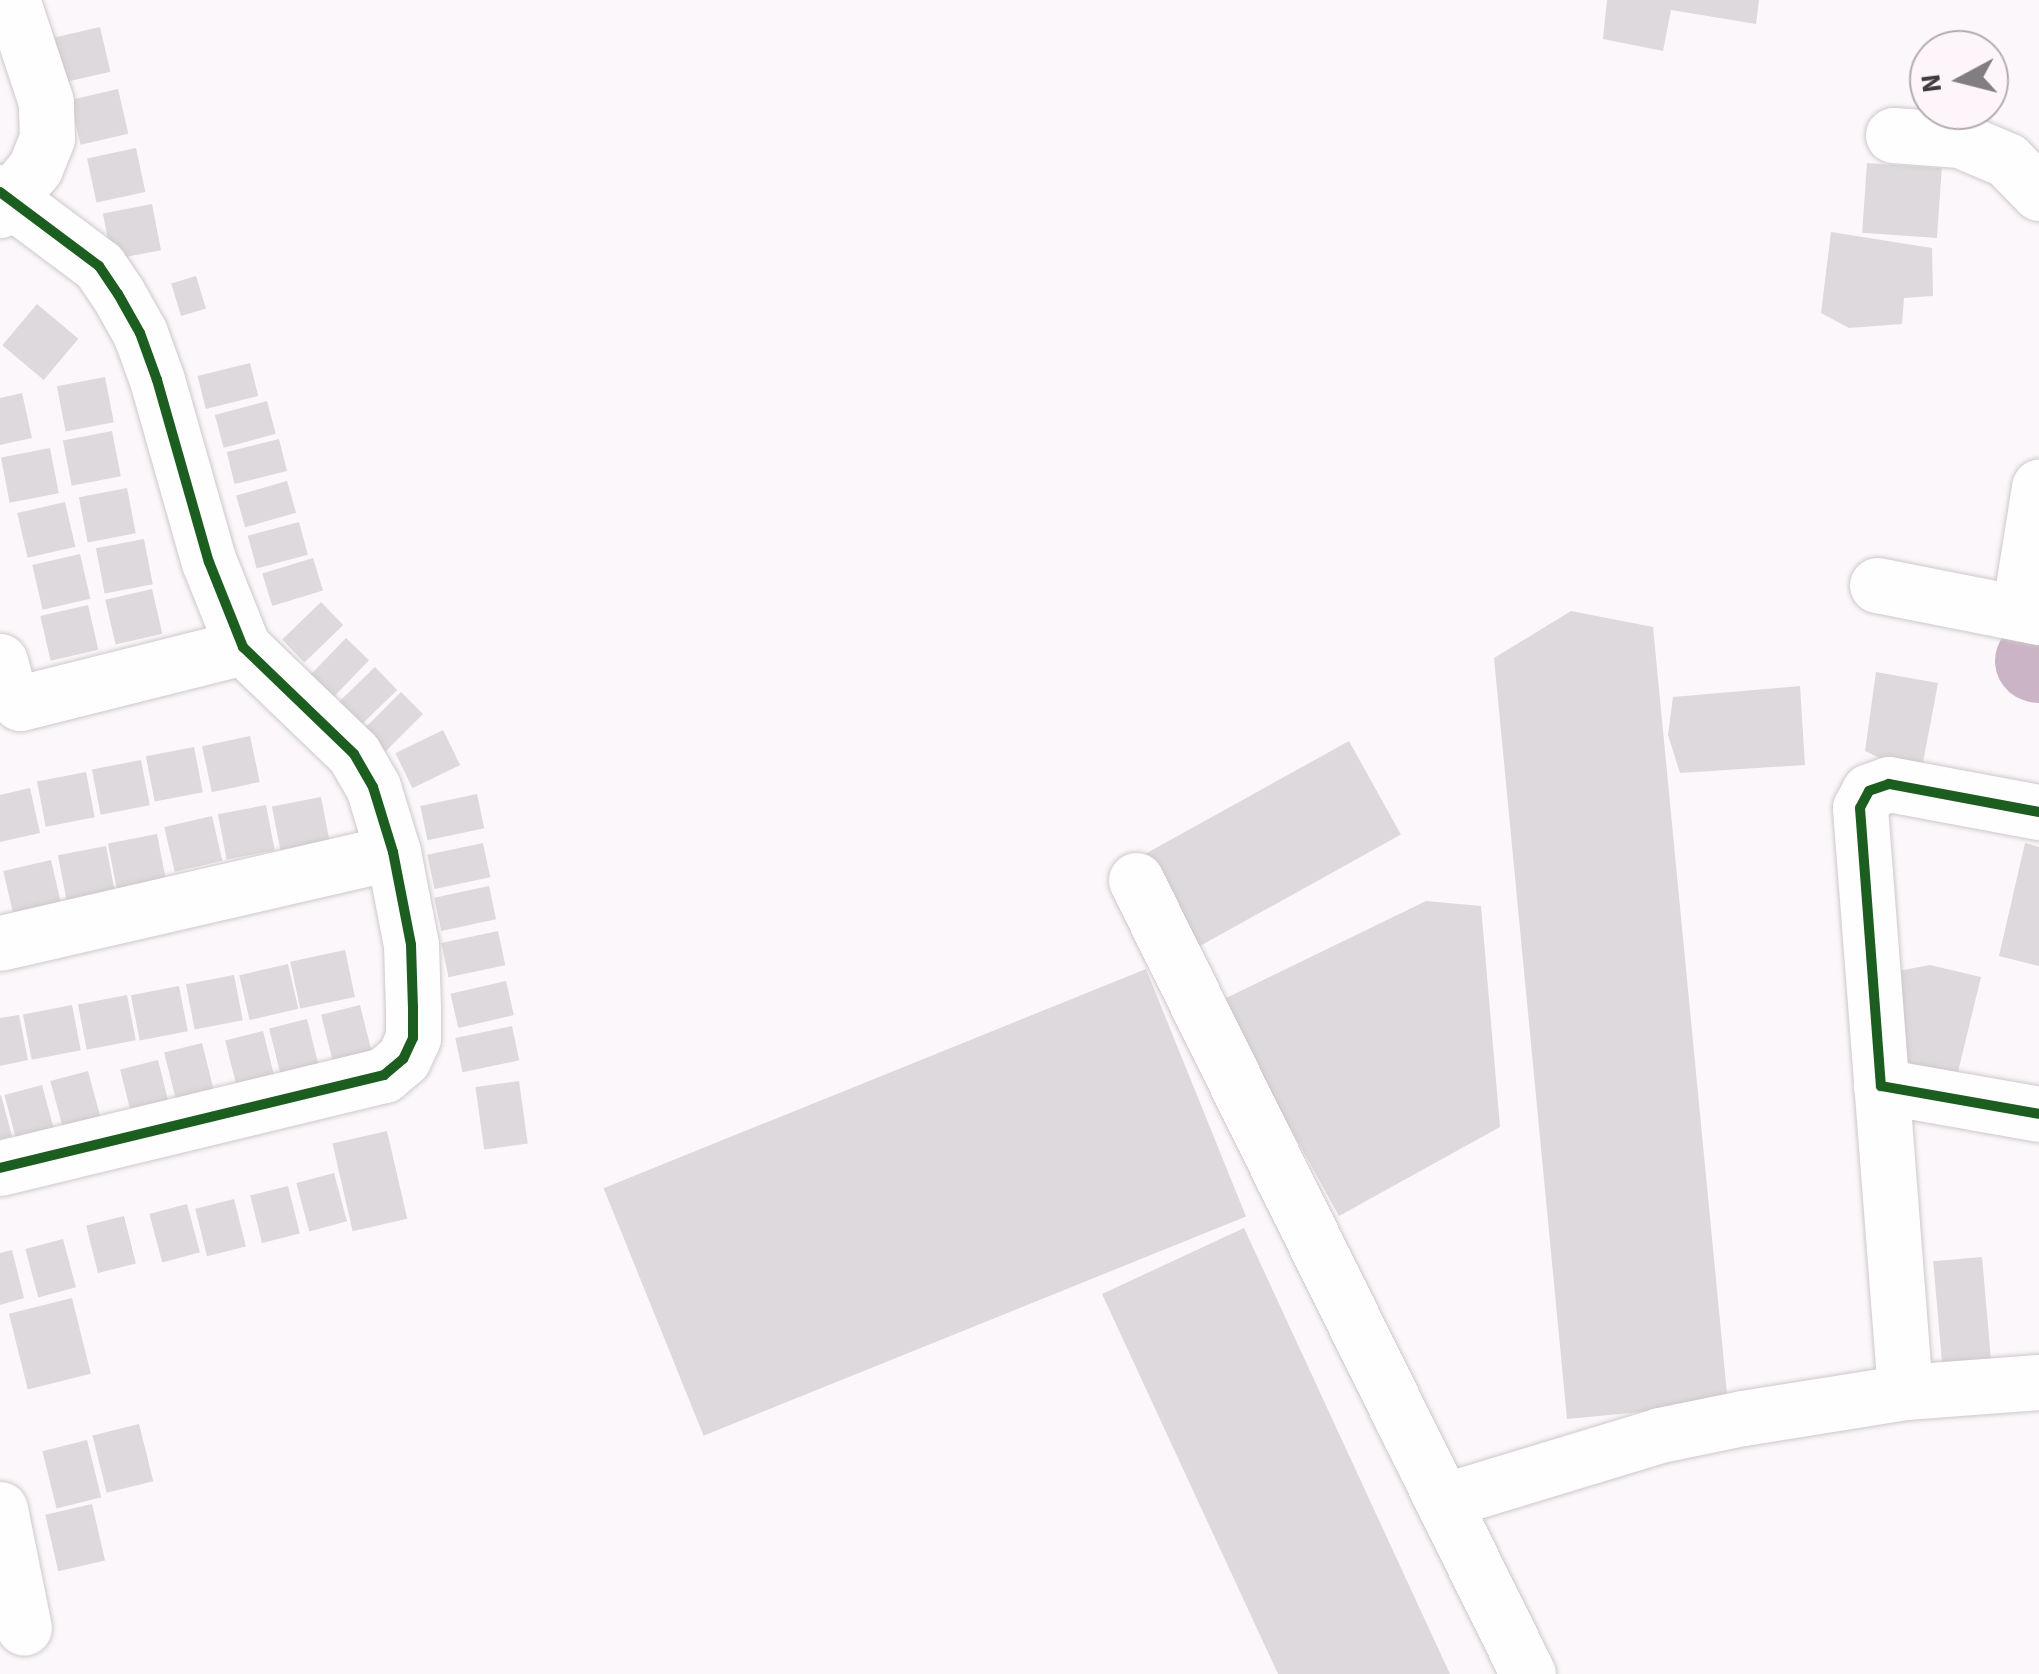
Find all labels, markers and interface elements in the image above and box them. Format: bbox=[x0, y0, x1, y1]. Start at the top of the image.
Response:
north arrow bbox=[1909, 30, 2009, 130]
text: N bbox=[1910, 72, 1952, 95]

